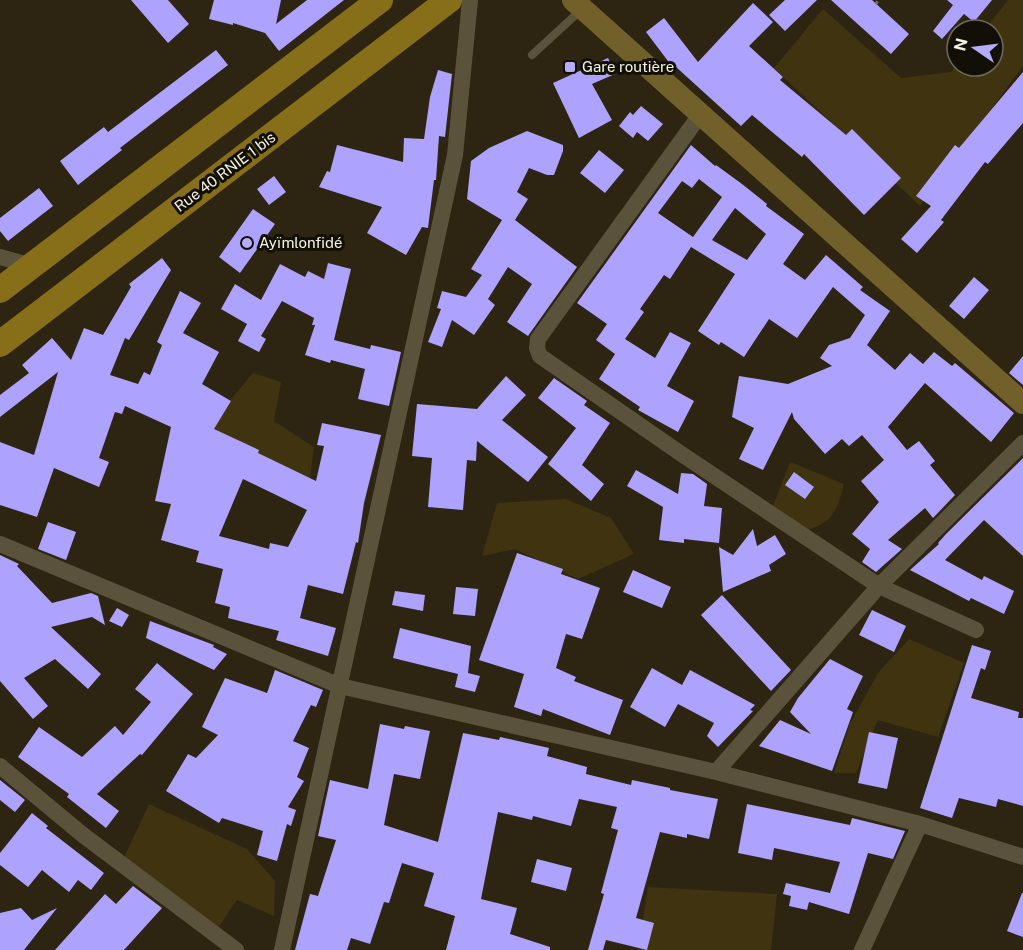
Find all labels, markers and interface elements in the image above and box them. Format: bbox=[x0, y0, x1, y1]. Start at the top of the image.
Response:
north arrow bbox=[945, 18, 1005, 78]
text: N bbox=[950, 36, 972, 53]
place label: Gare routière bbox=[582, 58, 674, 75]
marker: Gare routière bbox=[563, 60, 577, 74]
street label: Rue 40 RNIE 1 bis bbox=[171, 128, 278, 215]
place label: Ayïmlonfidé bbox=[259, 234, 342, 251]
marker: Ayïmlonfidé bbox=[240, 236, 254, 250]

